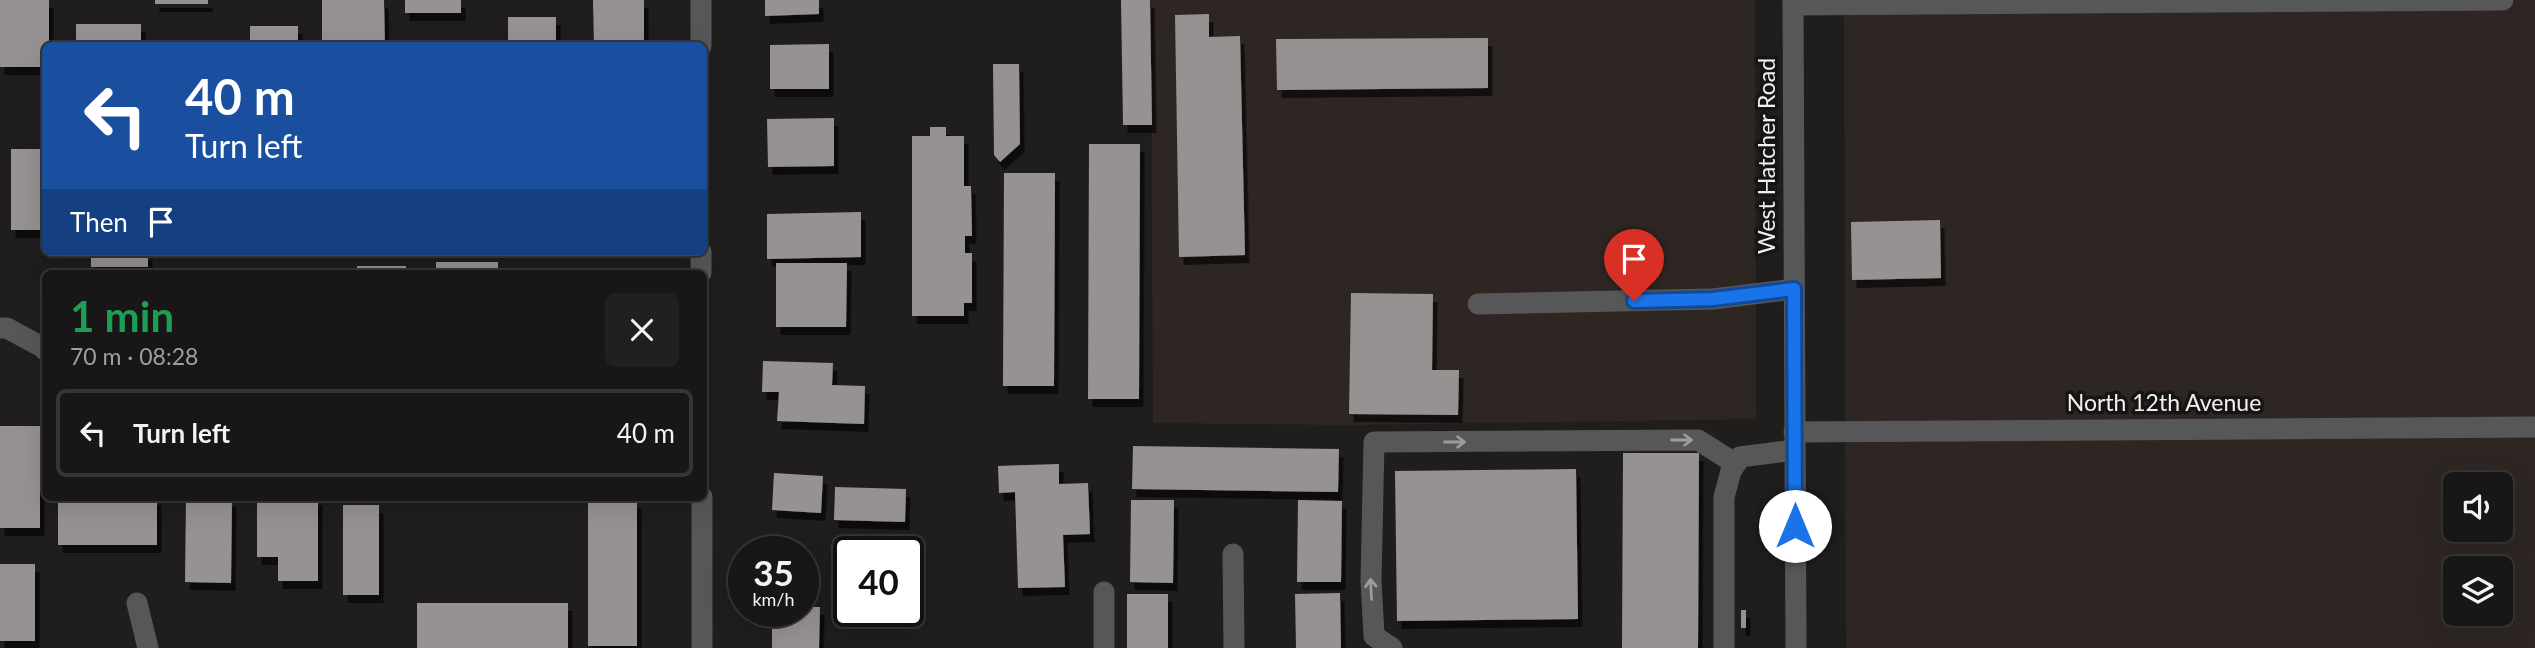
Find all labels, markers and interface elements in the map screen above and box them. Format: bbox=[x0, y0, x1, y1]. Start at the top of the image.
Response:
street label: West Hatcher Road bbox=[1752, 58, 1780, 254]
text: 40 m bbox=[185, 67, 295, 125]
icon: left bbox=[70, 70, 161, 161]
text: Turn left bbox=[185, 126, 302, 165]
icon: arrive bbox=[142, 203, 180, 241]
text: Then bbox=[70, 206, 128, 238]
pin bbox=[1604, 229, 1664, 301]
icon: arrive bbox=[1615, 240, 1653, 278]
text: 1 min bbox=[70, 291, 174, 341]
button: close bbox=[605, 293, 679, 367]
text: 70 m · 08:28 bbox=[70, 342, 198, 370]
street label: North 12th Avenue bbox=[2067, 388, 2261, 416]
icon: left bbox=[74, 414, 112, 452]
text: Turn left bbox=[133, 417, 230, 449]
text: 40 m bbox=[617, 417, 675, 449]
one-way arrow bbox=[1670, 433, 1693, 447]
one-way arrow bbox=[1443, 435, 1466, 449]
map controls bbox=[2443, 472, 2513, 626]
button: sound bbox=[2443, 472, 2513, 542]
position arrow bbox=[1758, 489, 1832, 563]
speed limit sign: 40 bbox=[833, 536, 924, 627]
text: 35 bbox=[753, 551, 794, 593]
button: layers bbox=[2443, 556, 2513, 626]
one-way arrow bbox=[1365, 578, 1378, 601]
text: km/h bbox=[752, 588, 795, 610]

